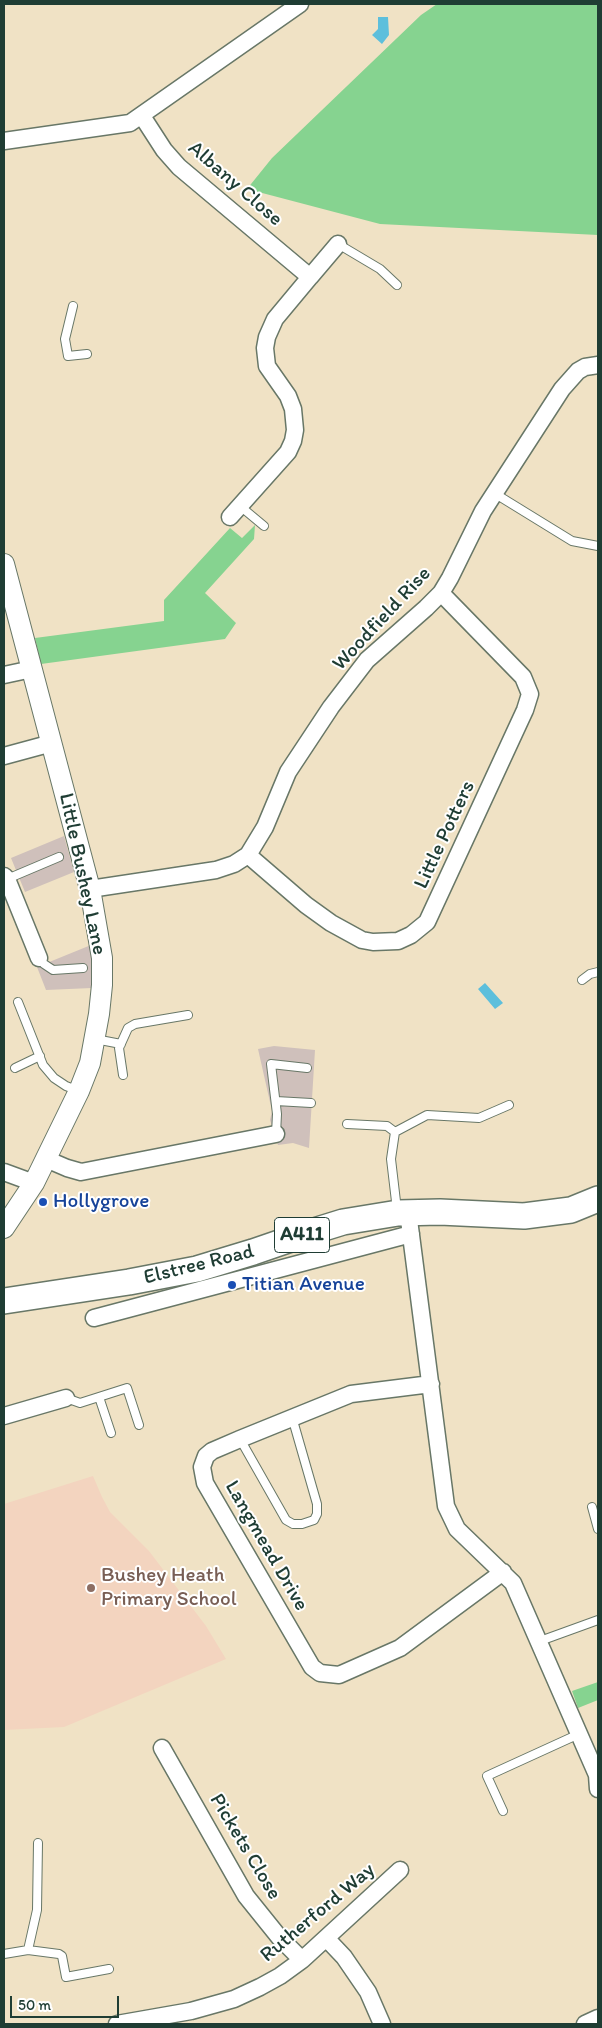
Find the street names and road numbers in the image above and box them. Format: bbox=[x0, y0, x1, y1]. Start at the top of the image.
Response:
street label: Albany Close bbox=[182, 136, 288, 232]
street label: Woodfield Rise bbox=[327, 562, 437, 676]
street label: Little Potters bbox=[409, 777, 481, 893]
street label: Little Bushey Lane bbox=[53, 791, 111, 957]
road number: A411 bbox=[274, 1218, 330, 1252]
street label: Elstree Road bbox=[141, 1239, 257, 1291]
street label: Langmead Drive bbox=[219, 1476, 313, 1616]
street label: Pickets Close bbox=[203, 1789, 287, 1905]
street label: Rutherford Way bbox=[256, 1858, 380, 1968]

